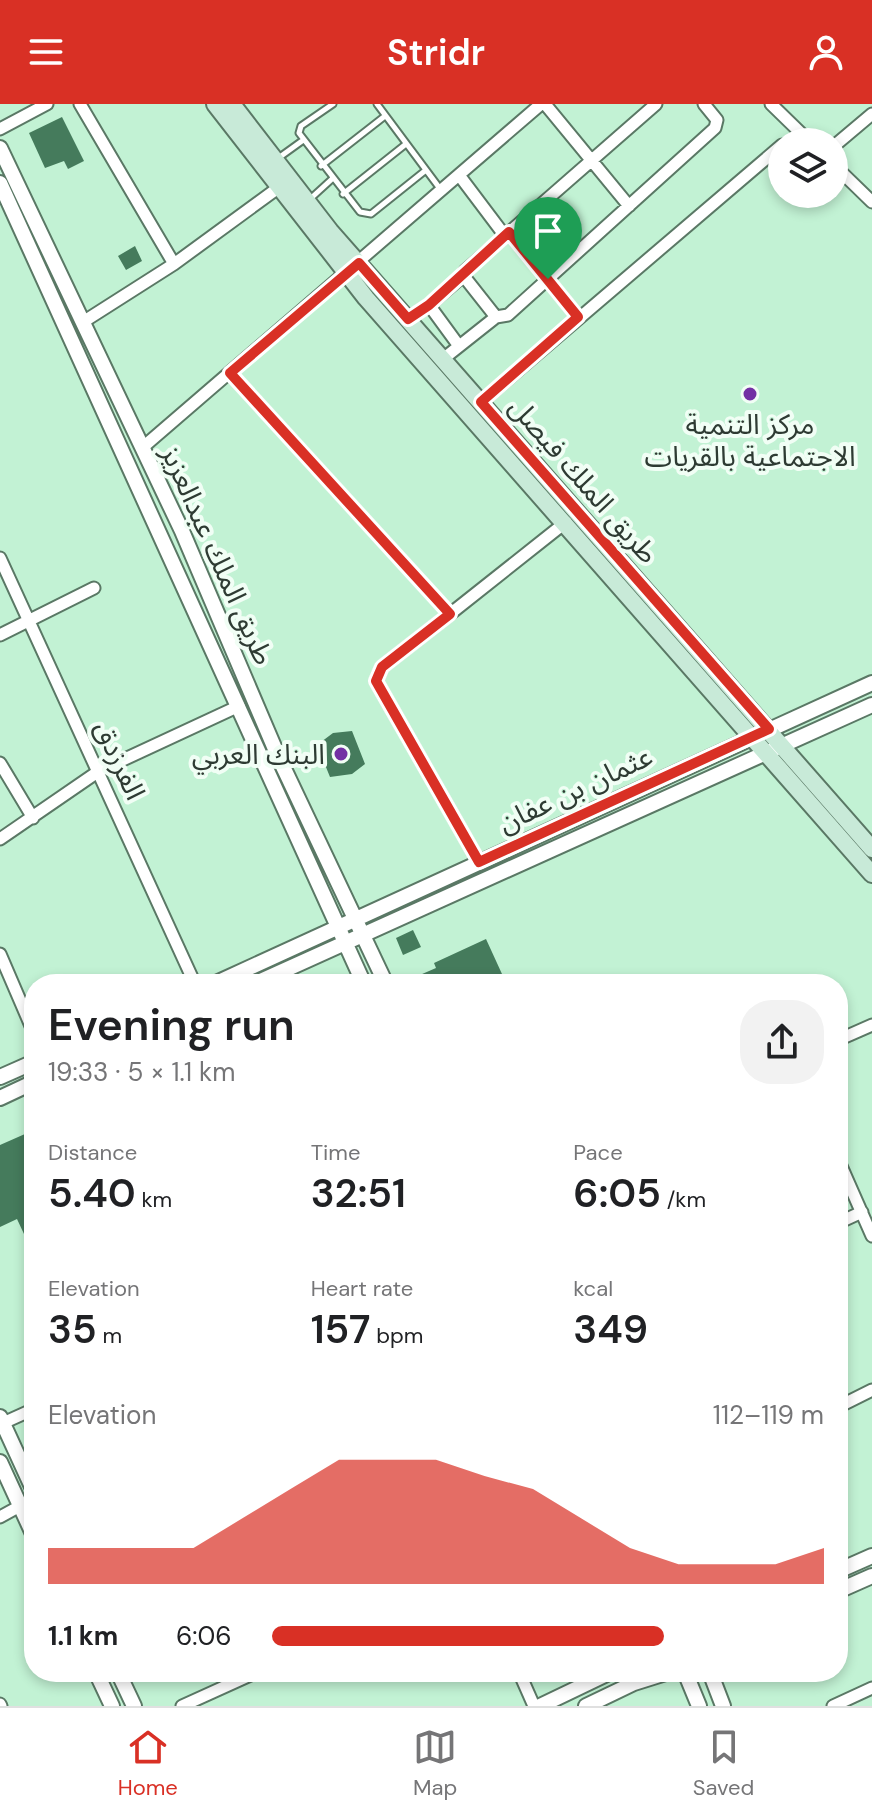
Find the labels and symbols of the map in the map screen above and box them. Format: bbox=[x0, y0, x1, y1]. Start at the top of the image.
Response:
pin bbox=[514, 197, 582, 279]
marker: مركز التنمية الاجتماعية بالقريات bbox=[741, 385, 759, 403]
street label: طريق الملك فيصل bbox=[501, 389, 666, 571]
place label: مركز التنمية الاجتماعية بالقريات bbox=[644, 406, 856, 475]
street label: طريق الملك عبدالعزيز bbox=[152, 439, 282, 671]
street label: الفرزدق bbox=[85, 715, 154, 806]
place label: البنك العربي bbox=[192, 736, 325, 775]
street label: عثمان بن عفان bbox=[492, 738, 658, 841]
marker: البنك العربي bbox=[332, 745, 350, 763]

